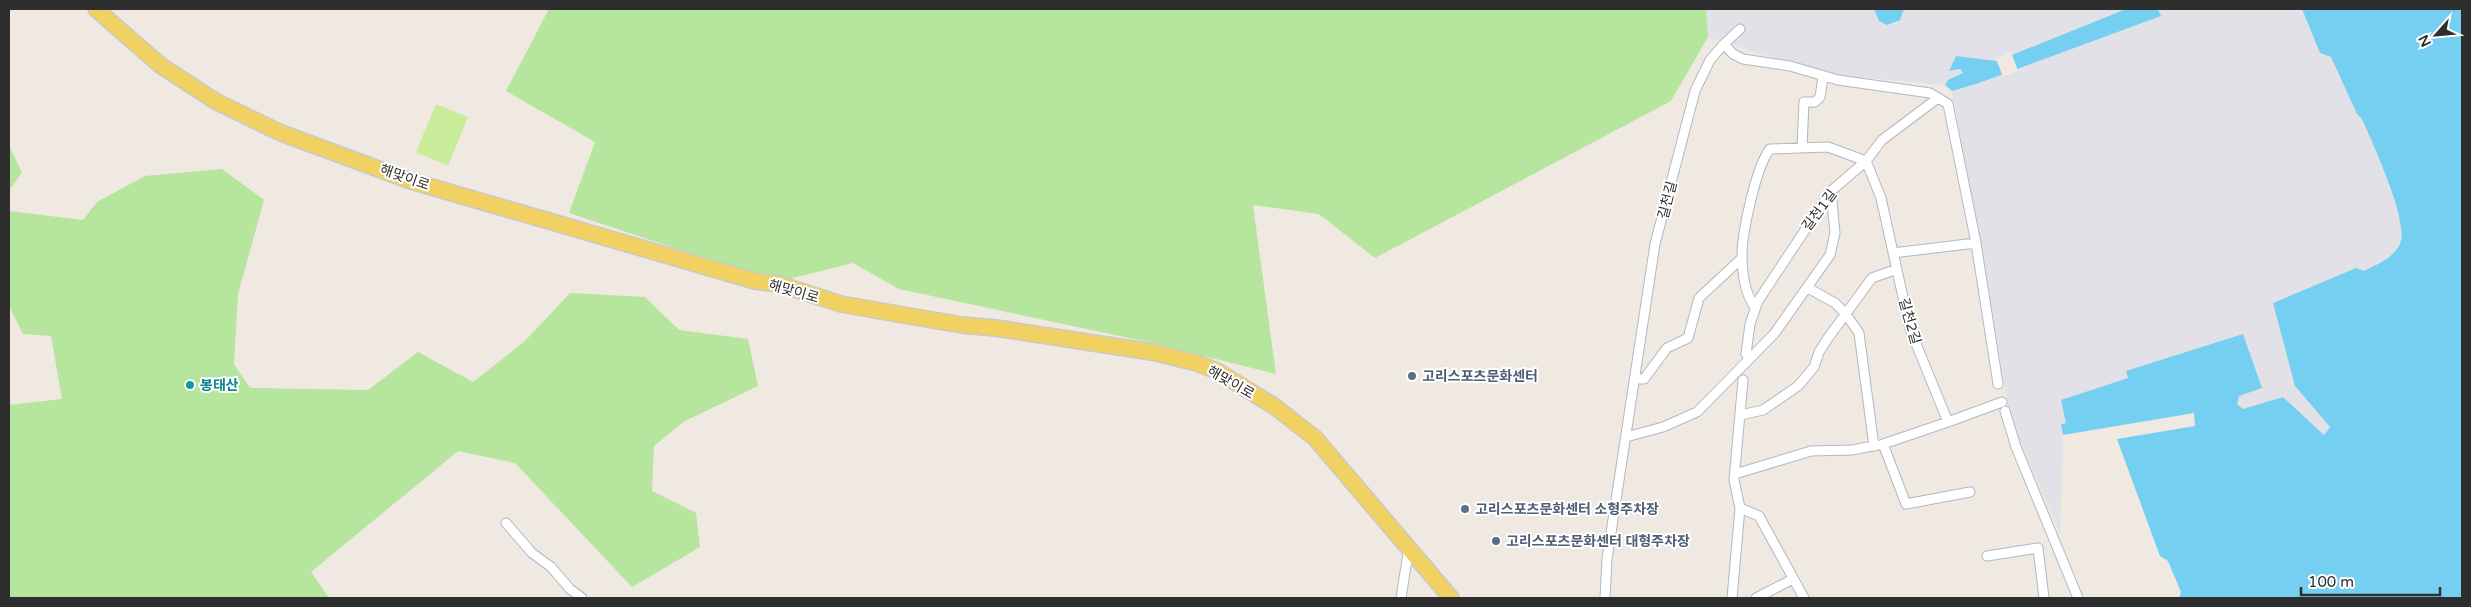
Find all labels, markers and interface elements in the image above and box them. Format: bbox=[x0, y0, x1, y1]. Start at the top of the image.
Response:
north arrow bbox=[2411, 10, 2461, 60]
text: N bbox=[2415, 32, 2435, 50]
street label: 해맞이로 bbox=[378, 161, 432, 194]
street label: 길천길 bbox=[1655, 179, 1680, 221]
street label: 길천1길 bbox=[1798, 186, 1840, 234]
street label: 해맞이로 bbox=[767, 276, 821, 307]
street label: 길천2길 bbox=[1895, 296, 1924, 346]
street label: 해맞이로 bbox=[1204, 362, 1257, 403]
place label: 고리스포츠문화센터 bbox=[1422, 368, 1538, 385]
marker: 고리스포츠문화센터 bbox=[1406, 370, 1418, 382]
place label: 봉태산 bbox=[200, 377, 239, 394]
marker: 봉태산 bbox=[184, 379, 196, 391]
place label: 고리스포츠문화센터 소형주차장 bbox=[1475, 501, 1659, 518]
marker: 고리스포츠문화센터 소형주차장 bbox=[1459, 503, 1471, 515]
place label: 고리스포츠문화센터 대형주차장 bbox=[1506, 533, 1690, 550]
marker: 고리스포츠문화센터 대형주차장 bbox=[1490, 535, 1502, 547]
scale bar bbox=[2301, 564, 2440, 596]
text: 100 m bbox=[2308, 573, 2354, 591]

